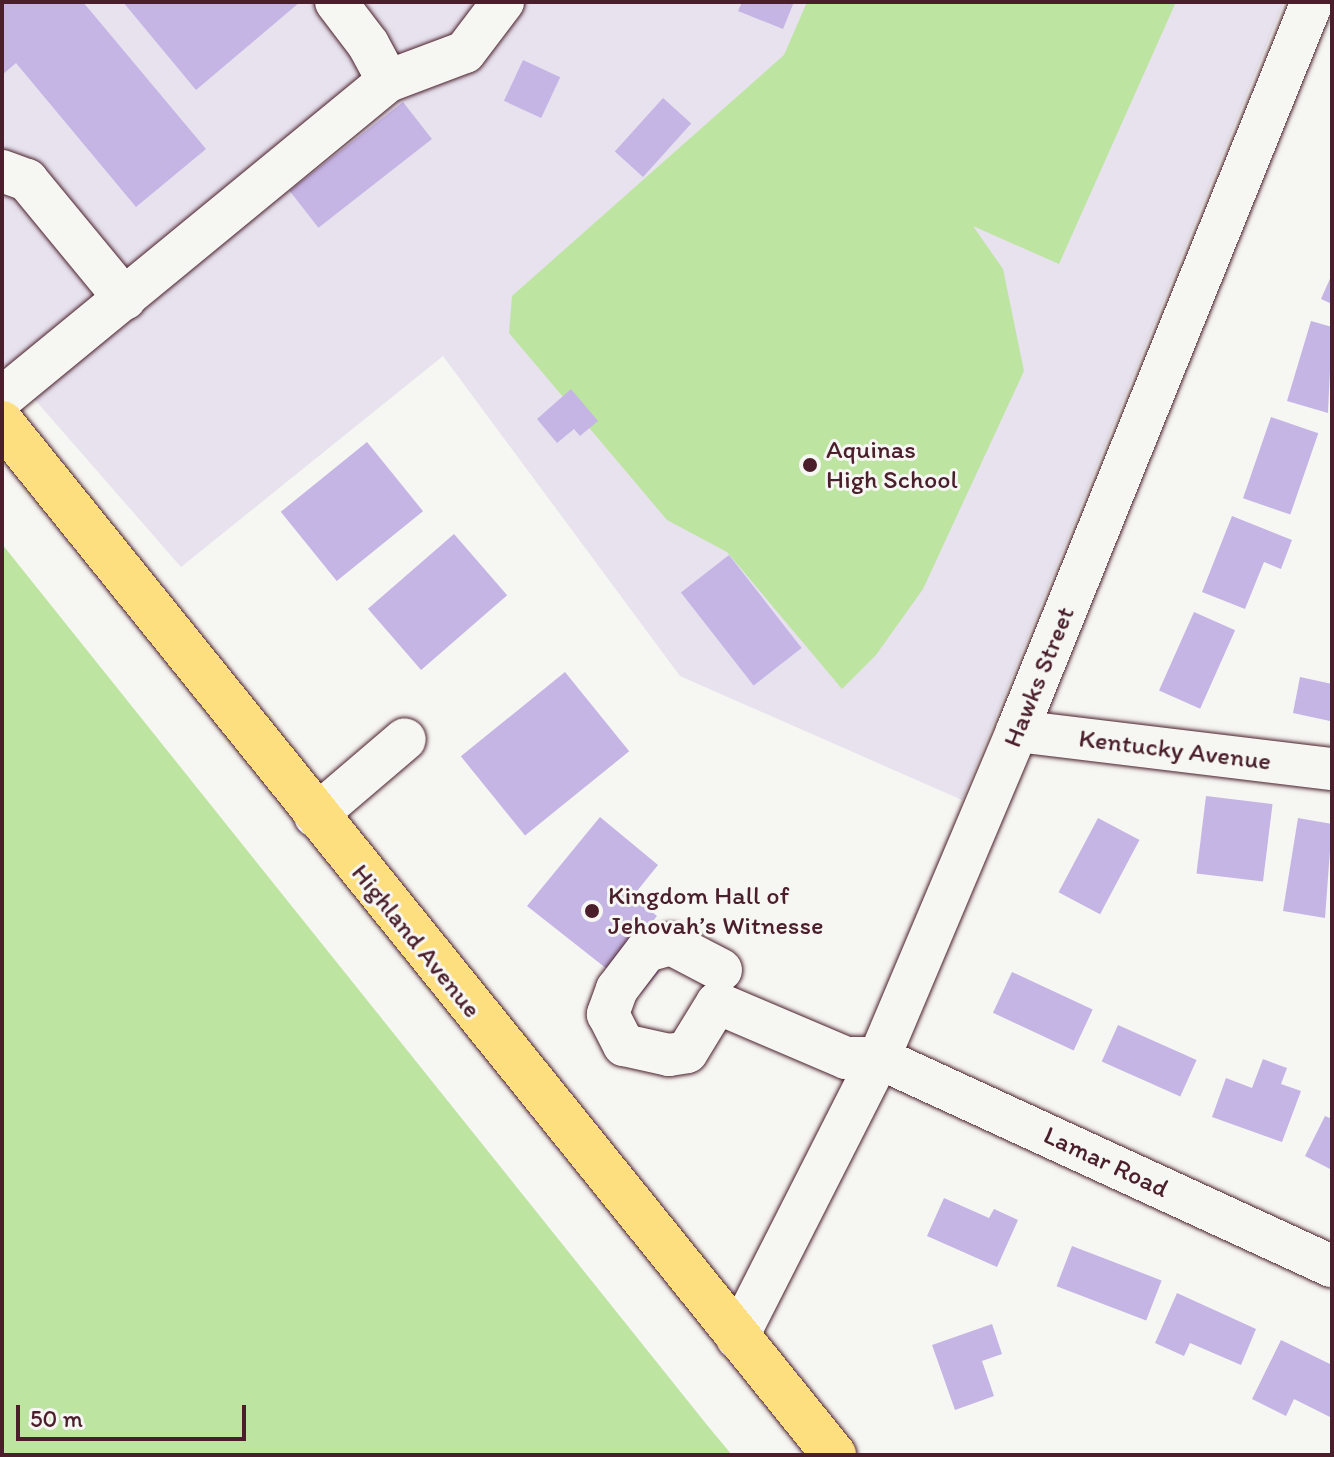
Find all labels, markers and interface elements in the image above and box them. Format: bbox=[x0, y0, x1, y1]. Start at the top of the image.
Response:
place label: Aquinas High School bbox=[826, 434, 957, 496]
marker: Aquinas High School bbox=[801, 456, 819, 474]
street label: Hawks Street bbox=[997, 602, 1081, 752]
street label: Kentucky Avenue bbox=[1078, 723, 1272, 777]
street label: Highland Avenue bbox=[345, 858, 487, 1024]
place label: Kingdom Hall of Jehovah’s Witnesse bbox=[608, 880, 823, 942]
marker: Kingdom Hall of Jehovah’s Witnesse bbox=[583, 902, 601, 920]
street label: Lamar Road bbox=[1039, 1120, 1173, 1204]
scale bar bbox=[20, 1389, 250, 1439]
text: 50 m bbox=[30, 1404, 83, 1433]

